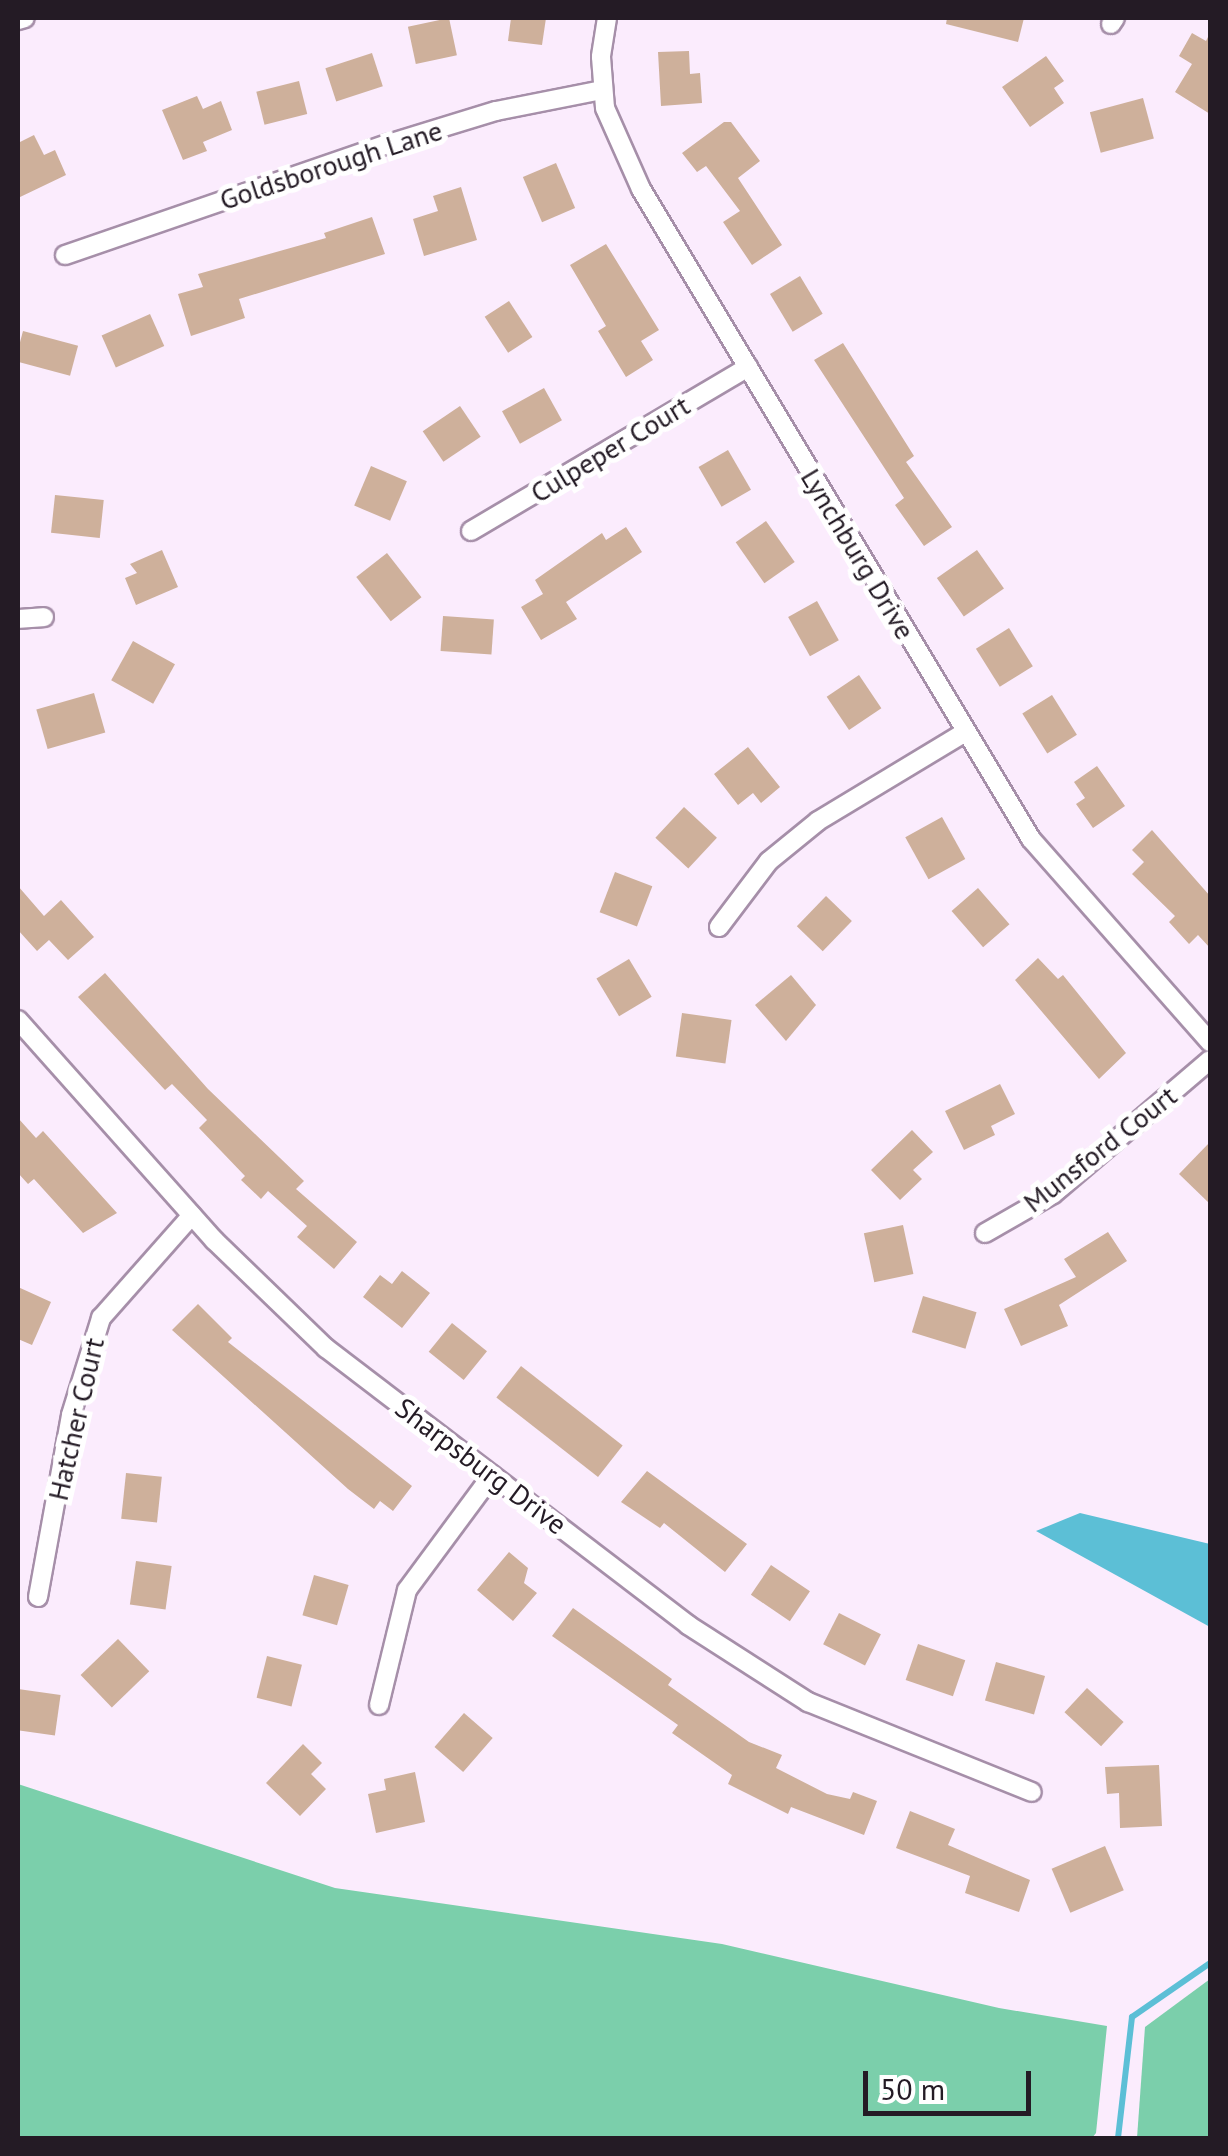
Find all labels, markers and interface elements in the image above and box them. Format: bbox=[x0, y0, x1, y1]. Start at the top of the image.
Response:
street label: Goldsborough Lane bbox=[215, 113, 447, 217]
street label: Culpeper Court bbox=[524, 388, 696, 510]
street label: Lynchburg Drive bbox=[794, 463, 922, 645]
street label: Munsford Court bbox=[1017, 1079, 1183, 1219]
street label: Hatcher Court bbox=[41, 1334, 111, 1504]
street label: Sharpsburg Drive bbox=[389, 1391, 573, 1541]
scale bar bbox=[868, 2051, 1036, 2113]
text: 50 m bbox=[880, 2069, 945, 2108]

